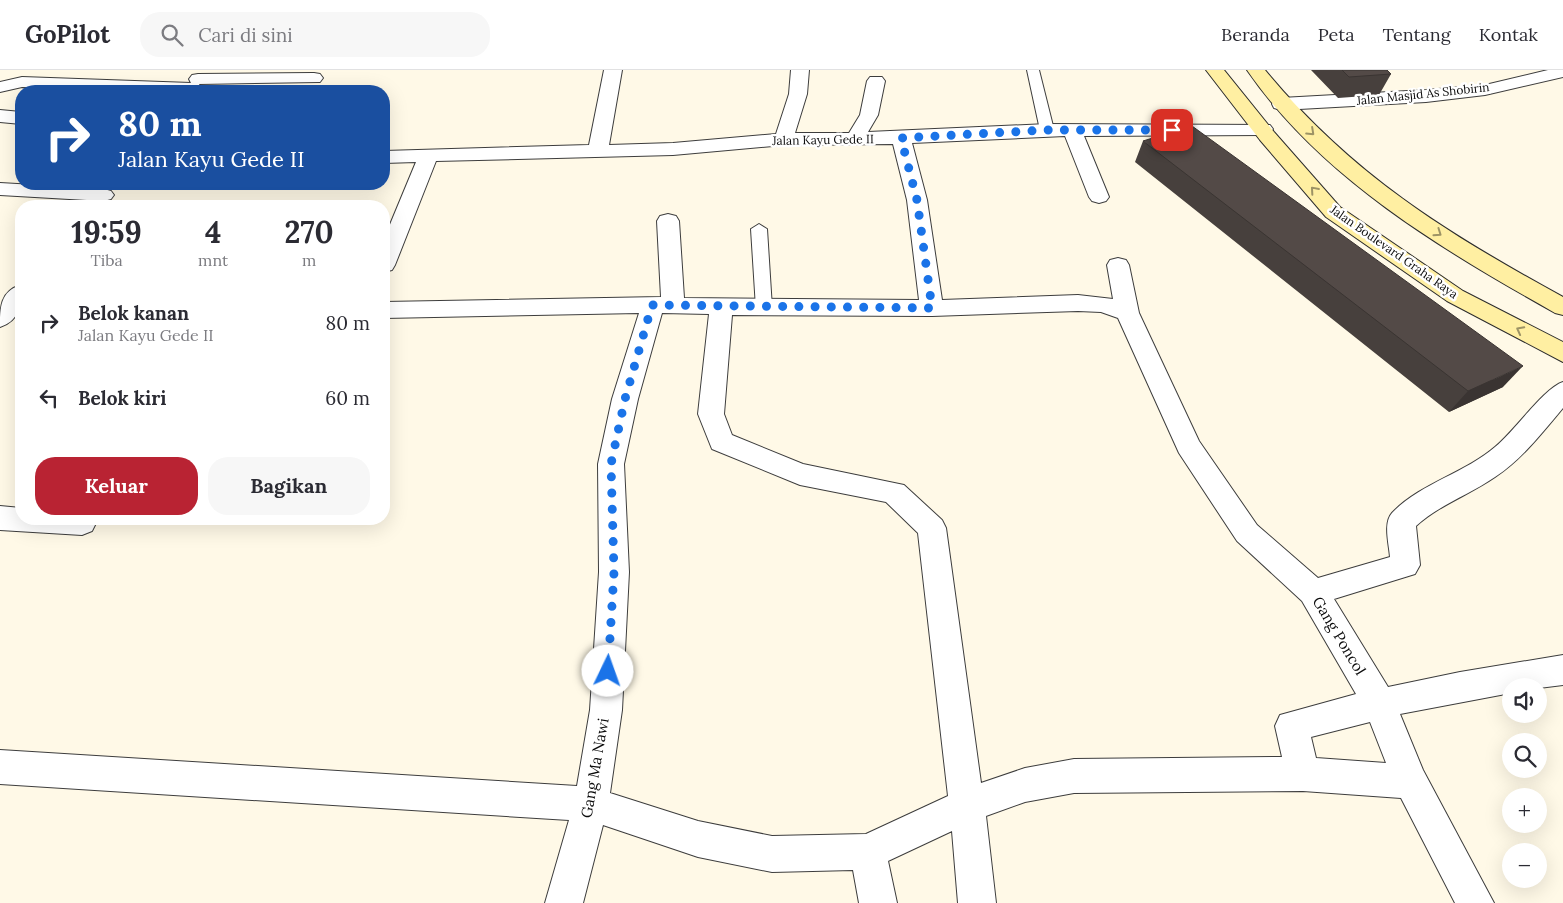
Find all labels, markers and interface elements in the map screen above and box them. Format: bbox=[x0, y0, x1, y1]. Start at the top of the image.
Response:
search box bbox=[140, 12, 490, 57]
text: GoPilot bbox=[25, 19, 110, 50]
icon: search bbox=[158, 21, 186, 49]
text: Cari di sini bbox=[198, 23, 293, 47]
text: Beranda bbox=[1221, 23, 1290, 46]
text: Peta bbox=[1318, 23, 1354, 46]
text: Tentang bbox=[1382, 23, 1451, 46]
text: Kontak bbox=[1479, 23, 1538, 46]
street label: Jalan Masjid As Shobirin bbox=[1355, 79, 1490, 108]
text: 80 m bbox=[118, 101, 202, 146]
icon: right bbox=[35, 105, 100, 170]
pin bbox=[1151, 109, 1193, 151]
icon: arrive bbox=[1158, 116, 1186, 144]
one-way arrow bbox=[1306, 126, 1315, 135]
street label: Jalan Kayu Gede II bbox=[771, 131, 874, 148]
text: Jalan Kayu Gede II bbox=[118, 145, 305, 173]
one-way arrow bbox=[1311, 187, 1320, 196]
street label: Jalan Boulevard Graha Raya bbox=[1327, 201, 1461, 301]
text: 19:59 bbox=[71, 213, 142, 251]
text: 4 bbox=[205, 213, 221, 251]
text: 270 bbox=[285, 213, 334, 251]
one-way arrow bbox=[1432, 227, 1442, 236]
text: Tiba bbox=[90, 250, 123, 270]
text: mnt bbox=[198, 250, 228, 270]
text: m bbox=[302, 250, 316, 270]
text: Belok kanan bbox=[78, 301, 189, 325]
icon: right bbox=[35, 309, 63, 337]
text: 80 m bbox=[326, 311, 370, 335]
text: Jalan Kayu Gede II bbox=[78, 325, 214, 345]
one-way arrow bbox=[1516, 326, 1525, 336]
icon: left bbox=[35, 384, 63, 412]
text: Belok kiri bbox=[78, 386, 167, 410]
text: 60 m bbox=[325, 386, 370, 410]
button: Keluar bbox=[35, 457, 198, 515]
button: Bagikan bbox=[208, 457, 370, 515]
street label: Gang Poncol bbox=[1309, 593, 1370, 678]
position arrow bbox=[581, 644, 633, 696]
map controls bbox=[1502, 678, 1547, 888]
button: sound bbox=[1502, 678, 1547, 723]
street label: Gang Ma Nawi bbox=[576, 716, 613, 819]
button: search bbox=[1502, 733, 1547, 778]
button: + bbox=[1502, 788, 1547, 833]
button: − bbox=[1502, 843, 1547, 888]

